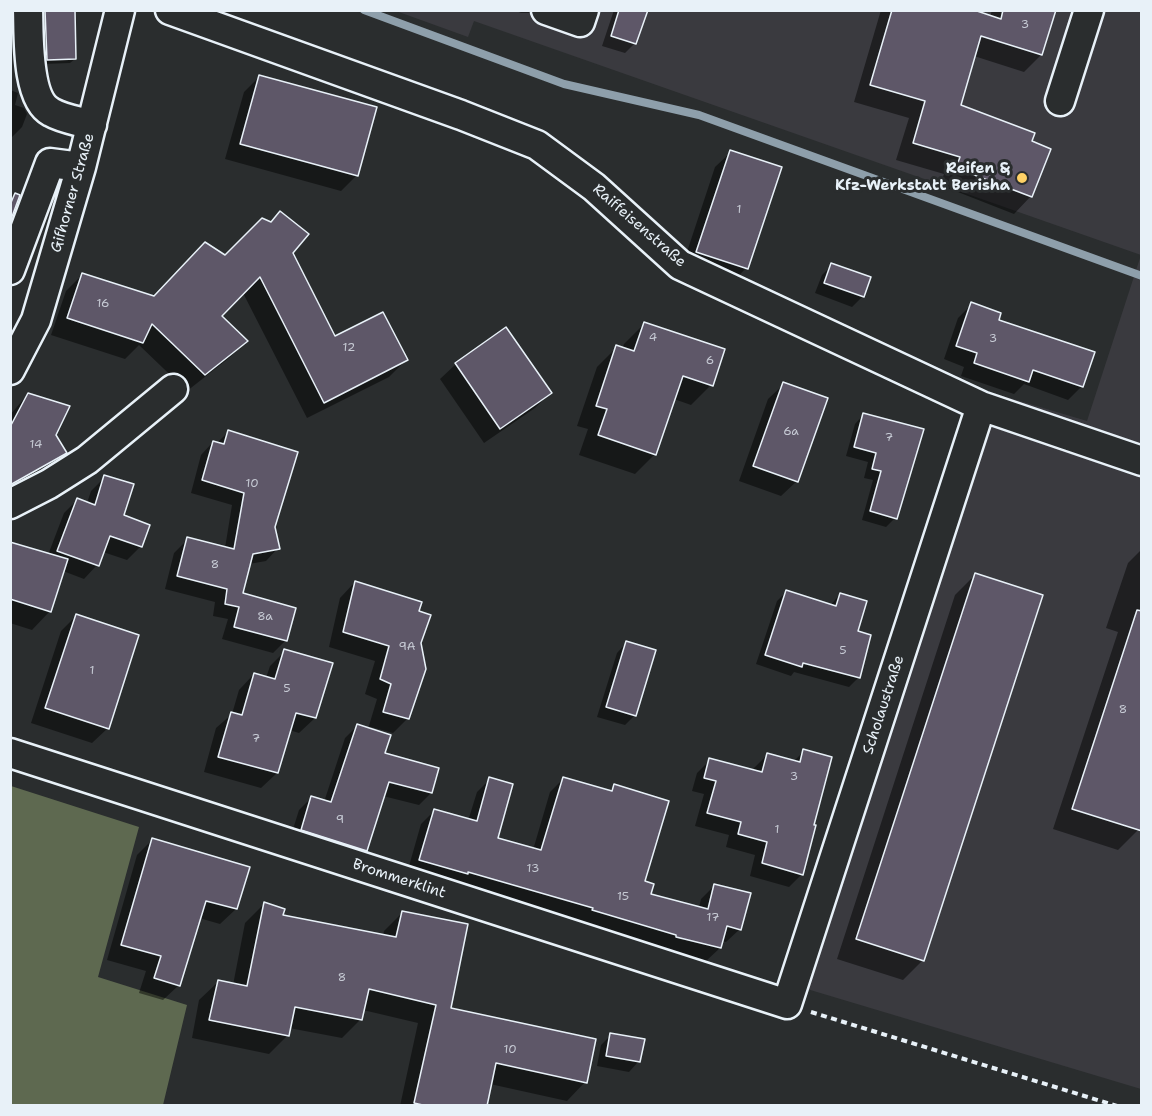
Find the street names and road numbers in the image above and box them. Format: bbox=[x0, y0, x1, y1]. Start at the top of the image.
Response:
street label: Gifhorner Straße bbox=[47, 131, 99, 255]
street label: Raiffeisenstraße bbox=[589, 180, 689, 272]
street label: Scholaustraße bbox=[860, 653, 908, 757]
street label: Brommerklint bbox=[350, 855, 448, 903]

